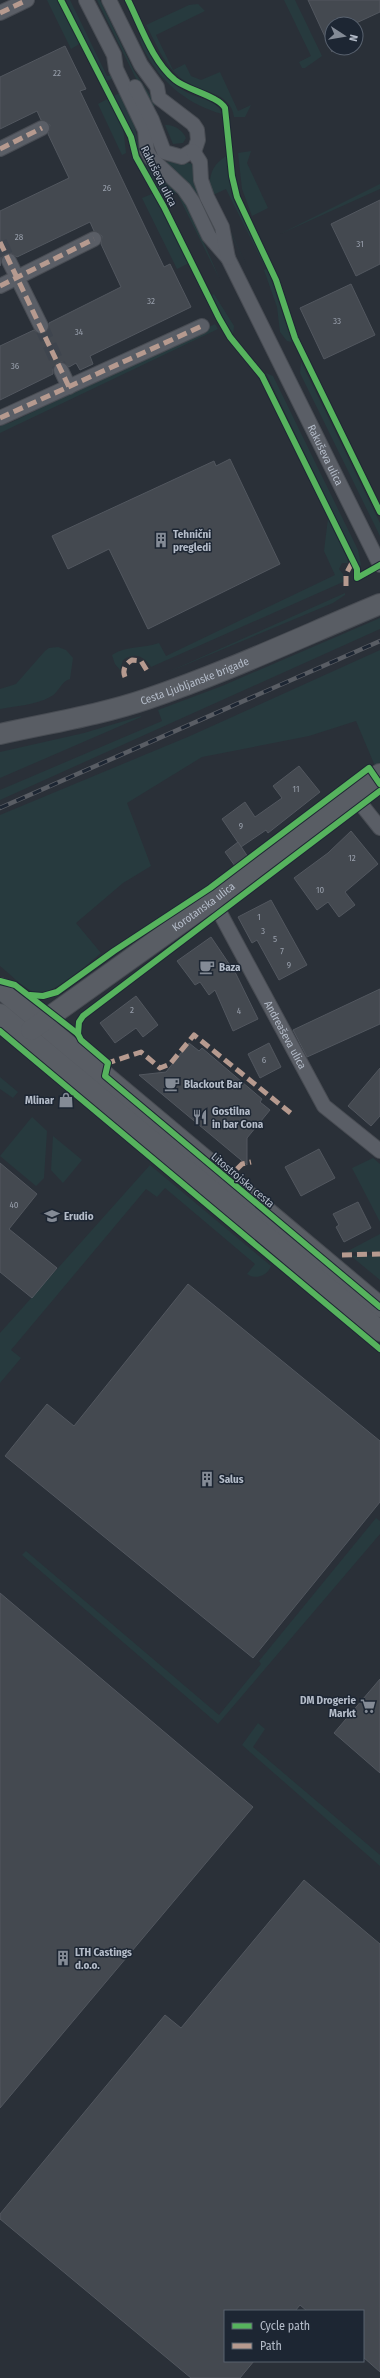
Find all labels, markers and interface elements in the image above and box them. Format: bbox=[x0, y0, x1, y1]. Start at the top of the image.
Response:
north arrow bbox=[324, 16, 364, 56]
text: N bbox=[346, 33, 360, 43]
house number: 22 bbox=[53, 68, 61, 78]
street label: Rakuševa ulica bbox=[138, 144, 179, 209]
house number: 26 bbox=[103, 183, 112, 193]
house number: 28 bbox=[15, 232, 24, 242]
house number: 31 bbox=[356, 239, 364, 249]
house number: 32 bbox=[147, 296, 155, 306]
house number: 33 bbox=[333, 316, 341, 326]
house number: 34 bbox=[75, 327, 84, 337]
house number: 36 bbox=[11, 361, 20, 371]
street label: Rakuševa ulica bbox=[304, 422, 346, 488]
place label: Tehnični pregledi bbox=[173, 528, 211, 554]
building icon: Tehnični pregledi bbox=[152, 531, 170, 549]
street label: Cesta Ljubljanske brigade bbox=[139, 655, 251, 708]
house number: 11 bbox=[293, 784, 299, 794]
house number: 9 bbox=[239, 821, 243, 831]
house number: 12 bbox=[348, 853, 356, 863]
street label: Korotanska ulica bbox=[170, 880, 238, 934]
house number: 10 bbox=[316, 885, 324, 895]
house number: 1 bbox=[257, 912, 261, 922]
house number: 3 bbox=[261, 926, 265, 936]
house number: 5 bbox=[273, 934, 277, 944]
house number: 7 bbox=[280, 946, 284, 956]
cafe icon: Baza bbox=[198, 958, 216, 976]
house number: 9 bbox=[287, 960, 291, 970]
place label: Baza bbox=[219, 961, 241, 974]
street label: Andreaševa ulica bbox=[261, 998, 309, 1071]
house number: 2 bbox=[130, 1005, 134, 1015]
house number: 4 bbox=[237, 1006, 242, 1016]
house number: 6 bbox=[262, 1055, 267, 1065]
cafe icon: Blackout Bar bbox=[163, 1075, 181, 1093]
place label: Blackout Bar bbox=[184, 1078, 243, 1091]
shop icon: Mlinar bbox=[57, 1091, 75, 1109]
place label: Mlinar bbox=[25, 1094, 55, 1107]
place label: Gostilna in bar Cona bbox=[212, 1105, 264, 1131]
restaurant icon: Gostilna in bar Cona bbox=[191, 1108, 209, 1126]
street label: Litostrojska cesta bbox=[208, 1150, 277, 1211]
house number: 40 bbox=[9, 1200, 19, 1210]
school or university icon: Erudio bbox=[43, 1207, 61, 1225]
place label: Erudio bbox=[64, 1210, 94, 1223]
building icon: Salus bbox=[198, 1470, 216, 1488]
place label: Salus bbox=[219, 1473, 244, 1486]
place label: DM Drogerie Markt bbox=[300, 1694, 356, 1720]
supermarket icon: DM Drogerie Markt bbox=[359, 1697, 377, 1715]
place label: LTH Castings d.o.o. bbox=[75, 1946, 132, 1972]
building icon: LTH Castings d.o.o. bbox=[54, 1949, 72, 1967]
legend bbox=[224, 2310, 364, 2362]
text: Cycle path bbox=[260, 2319, 310, 2333]
text: Path bbox=[260, 2339, 282, 2353]

